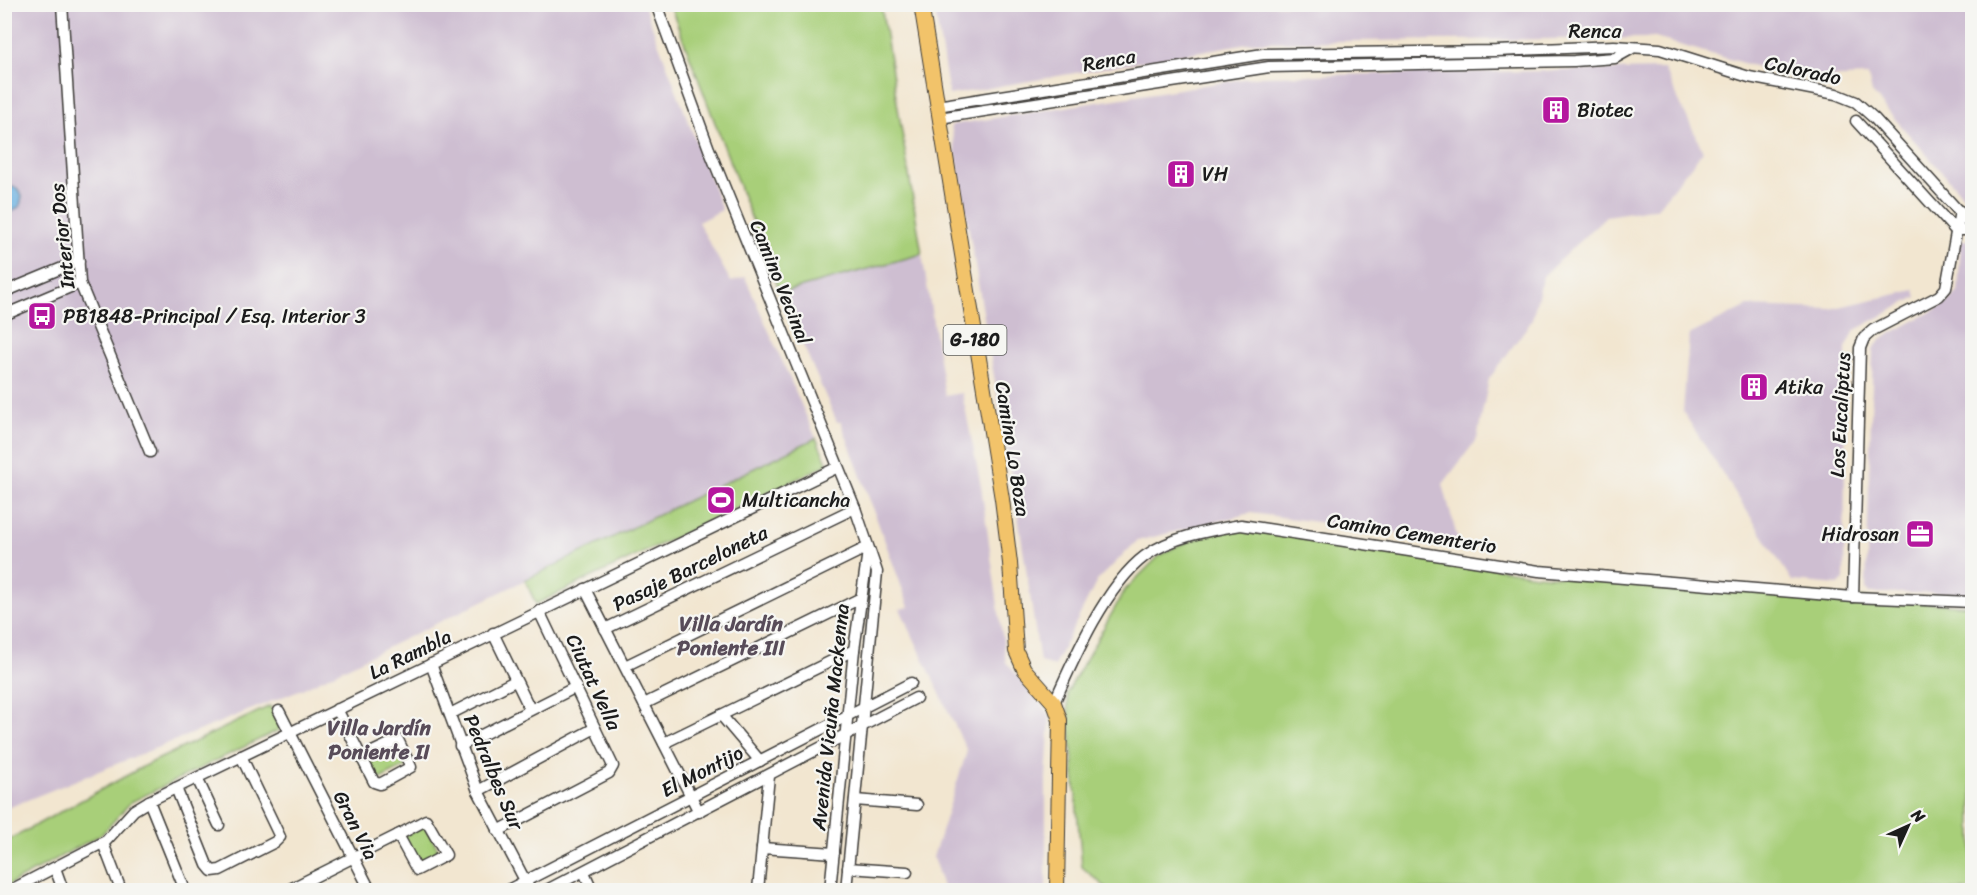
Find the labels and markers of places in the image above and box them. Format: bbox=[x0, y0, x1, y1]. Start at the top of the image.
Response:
place label: Biotec bbox=[1577, 93, 1634, 128]
building icon: Biotec bbox=[1540, 94, 1572, 126]
place label: VH bbox=[1202, 157, 1228, 192]
building icon: VH bbox=[1165, 158, 1197, 190]
place label: PB1848-Principal / Esq. Interior 3 bbox=[63, 299, 366, 334]
bus stop icon: PB1848-Principal / Esq. Interior 3 bbox=[26, 300, 58, 332]
place label: Atika bbox=[1774, 370, 1824, 405]
building icon: Atika bbox=[1738, 371, 1770, 403]
place label: Multicancha bbox=[742, 483, 850, 518]
sports icon: Multicancha bbox=[705, 484, 737, 516]
place label: Hidrosan bbox=[1821, 517, 1899, 552]
office icon: Hidrosan bbox=[1904, 518, 1936, 550]

